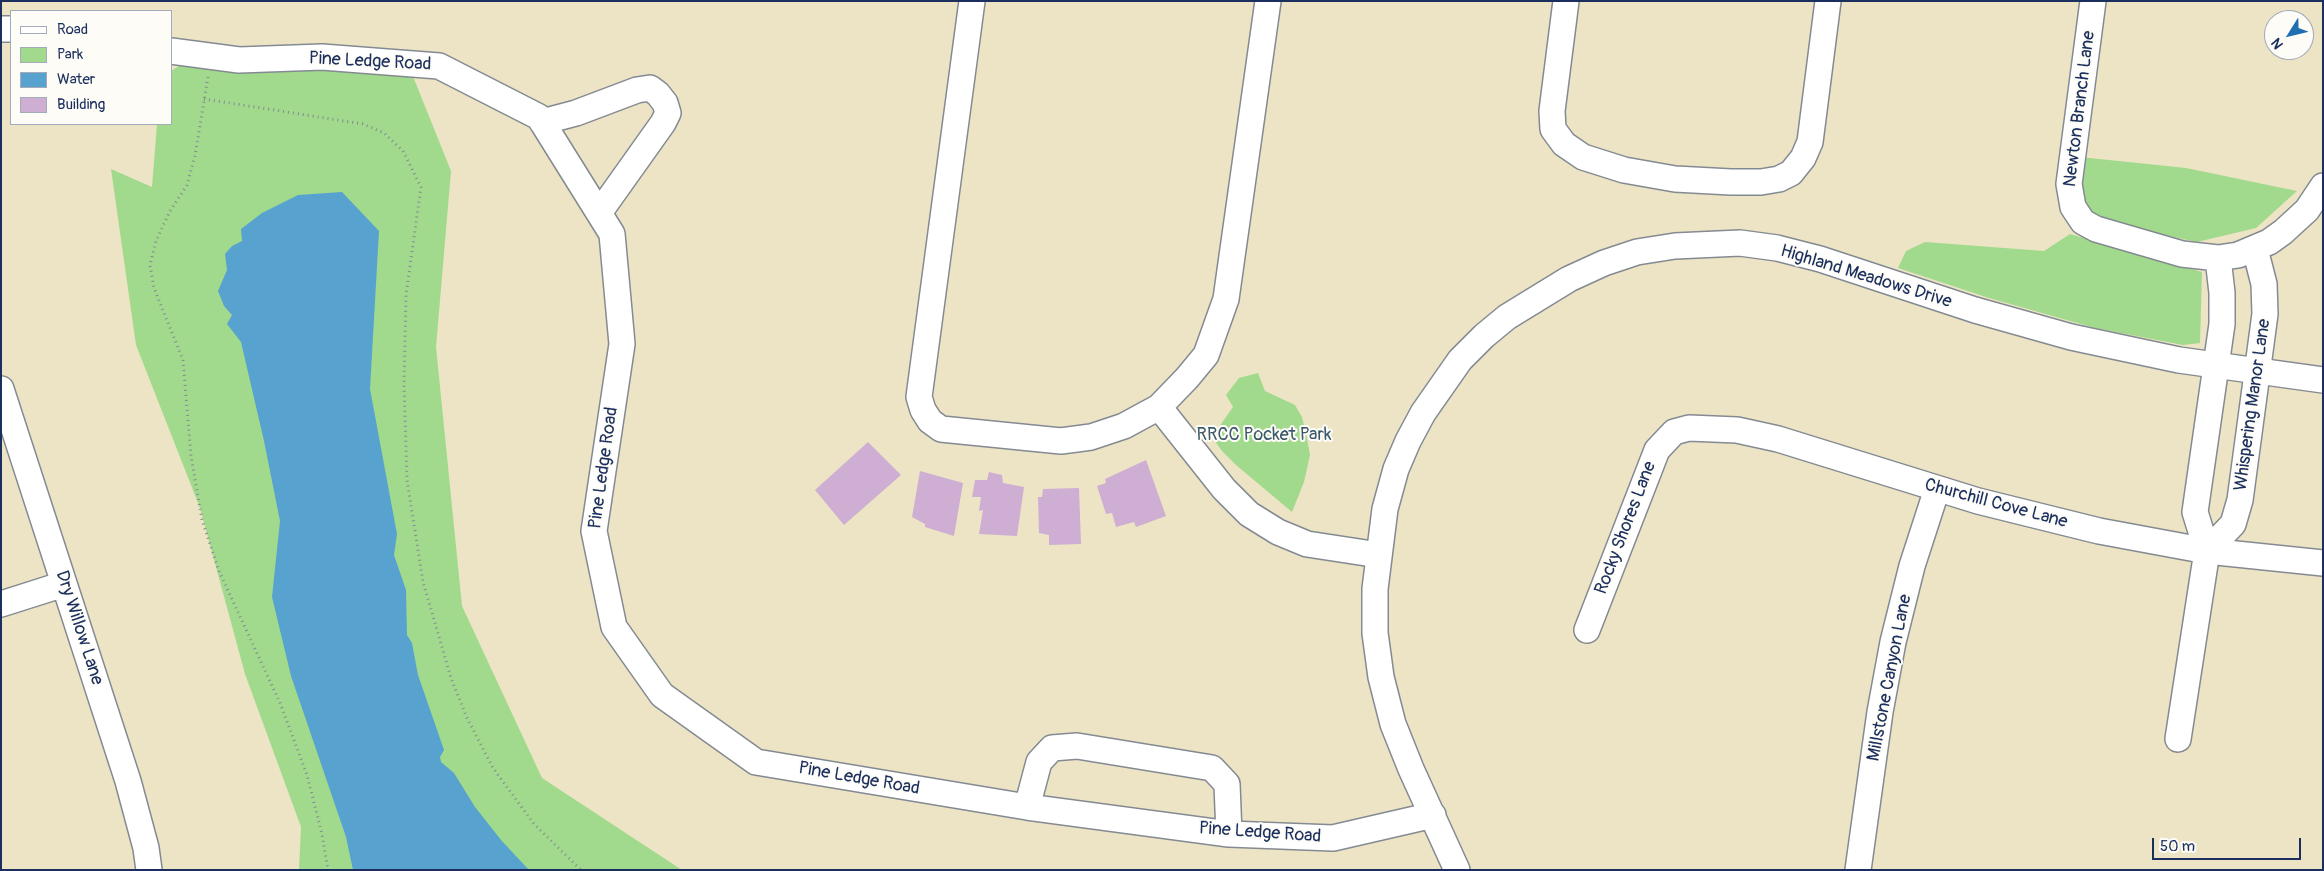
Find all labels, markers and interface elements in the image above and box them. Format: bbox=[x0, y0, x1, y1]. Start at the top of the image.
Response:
legend bbox=[10, 10, 172, 125]
north arrow bbox=[2264, 10, 2314, 60]
text: Road bbox=[57, 20, 88, 39]
street label: Newton Branch Lane bbox=[2060, 30, 2100, 188]
text: N bbox=[2268, 35, 2287, 52]
text: Park bbox=[57, 45, 83, 64]
street label: Pine Ledge Road bbox=[308, 48, 432, 76]
text: Water bbox=[57, 70, 95, 89]
text: Building bbox=[57, 95, 105, 114]
street label: Highland Meadows Drive bbox=[1778, 241, 1954, 313]
street label: Whispering Manor Lane bbox=[2230, 318, 2276, 492]
street label: Pine Ledge Road bbox=[585, 406, 623, 530]
park label: RRCC Pocket Park bbox=[1197, 424, 1331, 446]
street label: Rocky Shores Lane bbox=[1591, 458, 1661, 598]
street label: Churchill Cove Lane bbox=[1922, 475, 2070, 533]
street label: Dry Willow Lane bbox=[50, 568, 108, 688]
street label: Millstone Canyon Lane bbox=[1863, 593, 1917, 763]
street label: Pine Ledge Road bbox=[797, 758, 921, 800]
street label: Pine Ledge Road bbox=[1198, 818, 1322, 848]
scale bar bbox=[2154, 828, 2303, 860]
text: 50 m bbox=[2160, 837, 2195, 856]

